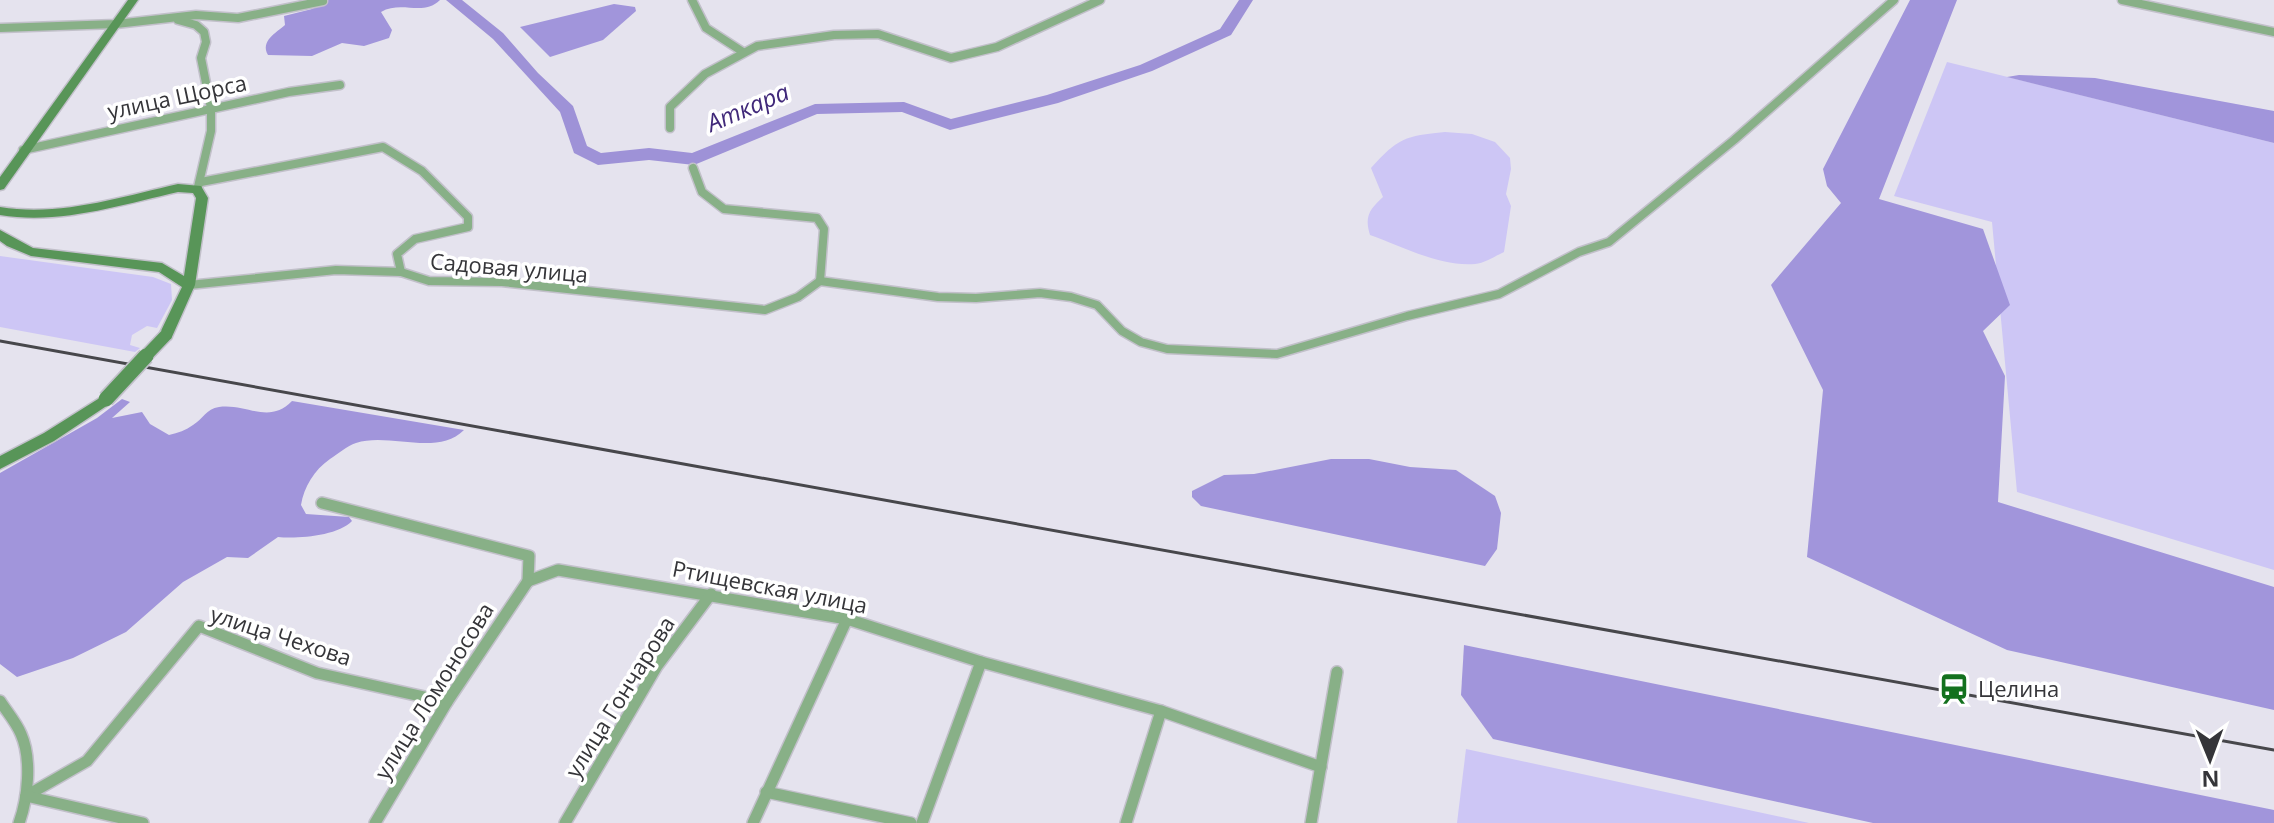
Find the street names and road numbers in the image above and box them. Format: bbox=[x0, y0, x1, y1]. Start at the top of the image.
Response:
street label: улица Щорса bbox=[104, 67, 249, 125]
street label: Садовая улица bbox=[429, 245, 589, 289]
street label: Ртищевская улица bbox=[670, 552, 870, 620]
street label: улица Ломоносова bbox=[367, 596, 500, 785]
street label: улица Чехова bbox=[207, 598, 356, 672]
street label: улица Гончарова bbox=[557, 610, 681, 783]

